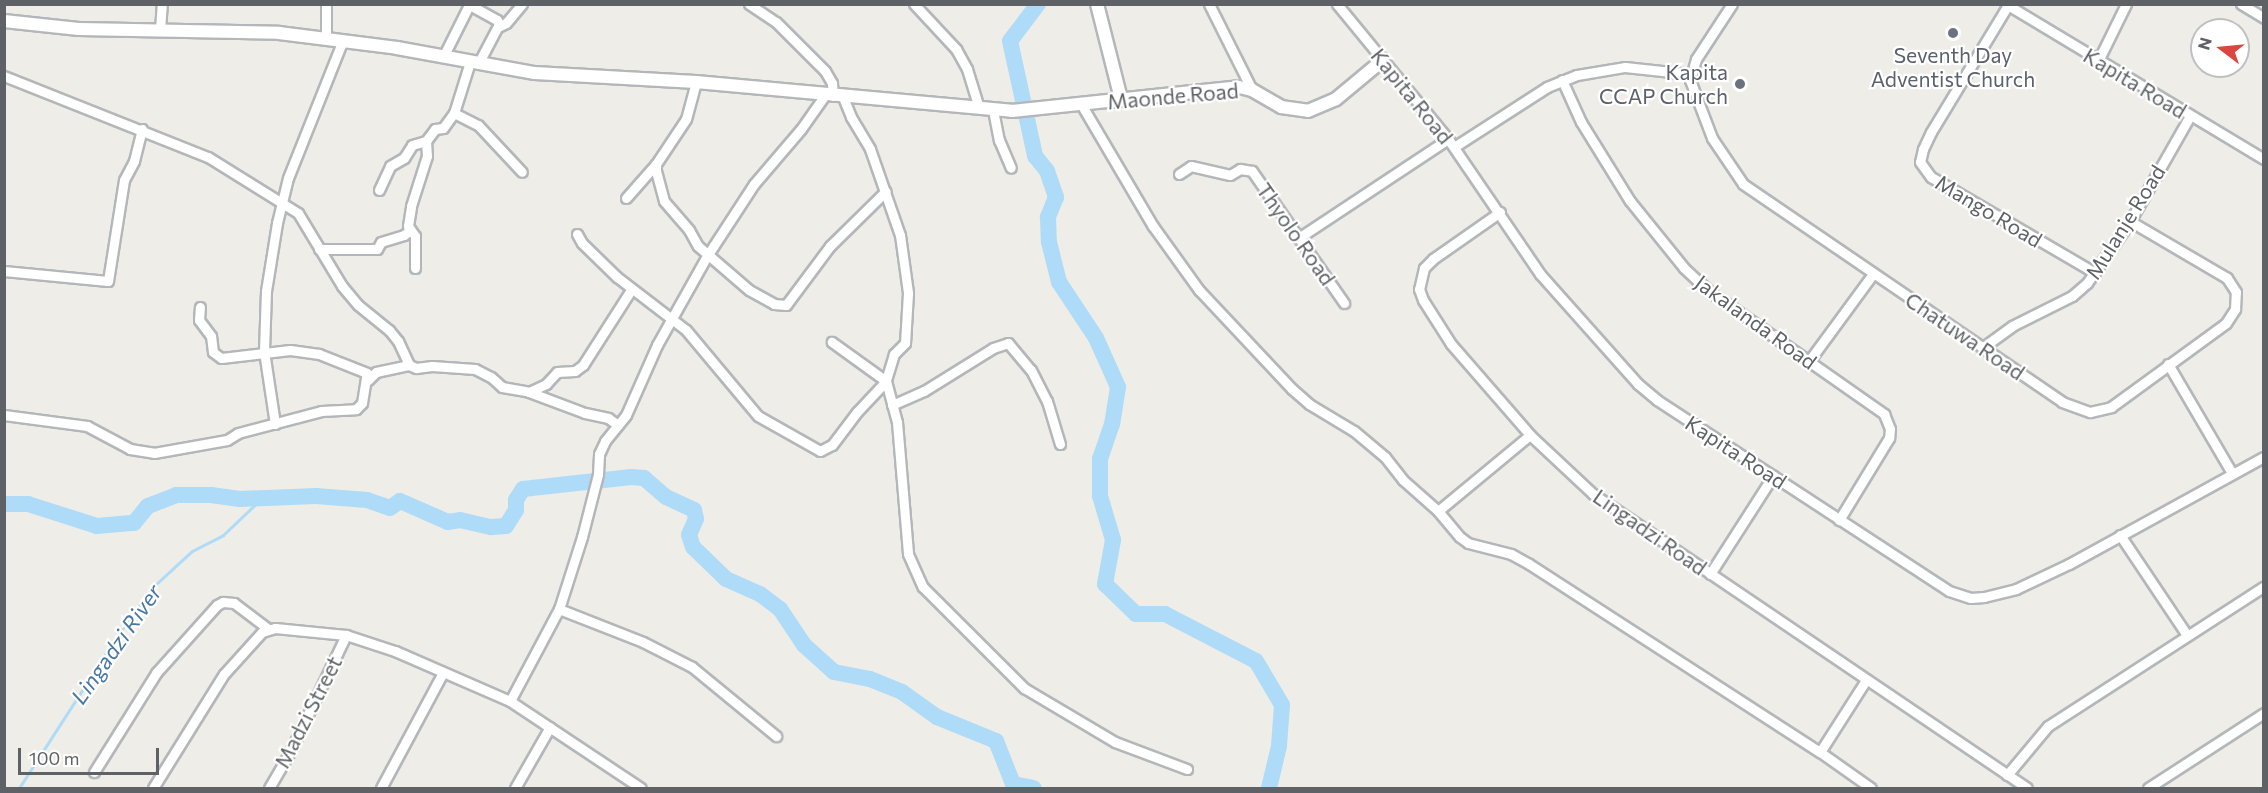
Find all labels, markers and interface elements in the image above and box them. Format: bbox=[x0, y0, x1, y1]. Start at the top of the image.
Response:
north arrow bbox=[2190, 18, 2250, 78]
marker: Seventh Day Adventist Church bbox=[1946, 26, 1960, 40]
text: N bbox=[2193, 35, 2215, 52]
place label: Seventh Day Adventist Church bbox=[1871, 42, 2035, 92]
street label: Kapita Road bbox=[2079, 42, 2191, 124]
street label: Kapita Road bbox=[1366, 43, 1458, 149]
place label: Kapita CCAP Church bbox=[1599, 59, 1728, 109]
marker: Kapita CCAP Church bbox=[1733, 77, 1747, 91]
street label: Maonde Road bbox=[1106, 78, 1240, 114]
street label: Mulanje Road bbox=[2080, 160, 2170, 284]
street label: Mango Road bbox=[1931, 169, 2047, 253]
street label: Thyolo Road bbox=[1251, 178, 1341, 290]
street label: Jakalanda Road bbox=[1690, 269, 1822, 375]
street label: Chatuwa Road bbox=[1901, 287, 2029, 385]
street label: Kapita Road bbox=[1681, 410, 1791, 494]
street label: Lingadzi Road bbox=[1588, 484, 1712, 580]
water label: Lingadzi River bbox=[65, 579, 167, 709]
street label: Madzi Street bbox=[269, 652, 347, 772]
scale bar bbox=[21, 736, 162, 774]
text: 100 m bbox=[29, 747, 79, 769]

